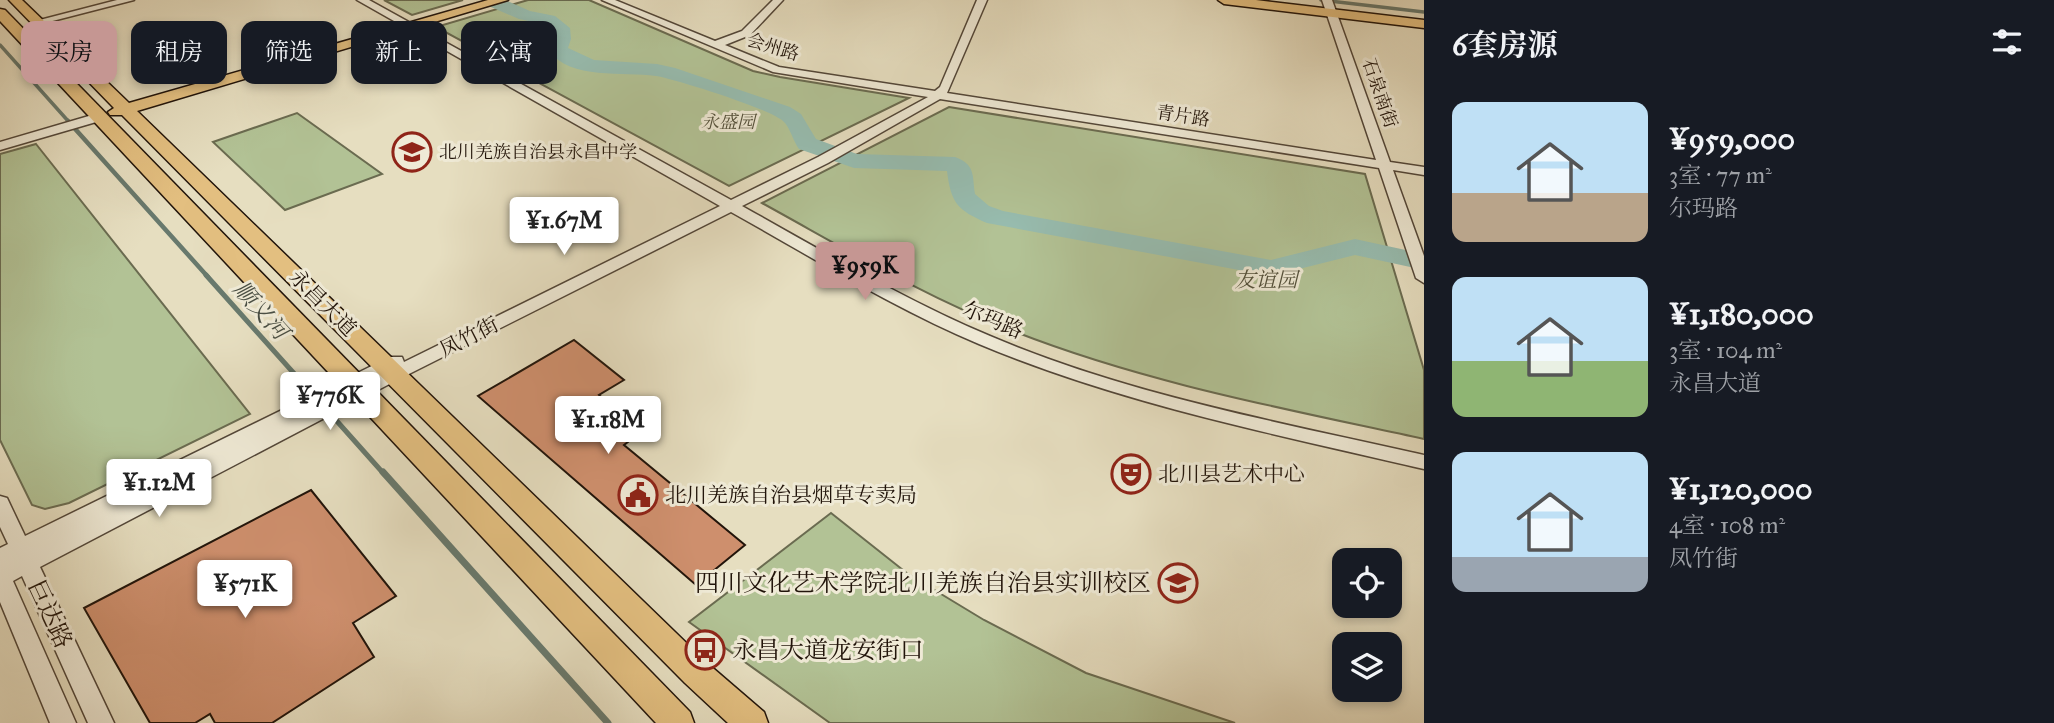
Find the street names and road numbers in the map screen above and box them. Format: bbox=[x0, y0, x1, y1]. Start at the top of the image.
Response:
street label: 会州路 bbox=[744, 29, 802, 65]
street label: 石泉南街 bbox=[1358, 55, 1402, 131]
street label: 青片路 bbox=[1155, 101, 1211, 131]
street label: 永昌大道 bbox=[284, 264, 362, 342]
street label: 尔玛路 bbox=[959, 296, 1027, 344]
street label: 凤竹街 bbox=[435, 311, 503, 363]
street label: 巨达路 bbox=[21, 575, 79, 653]

